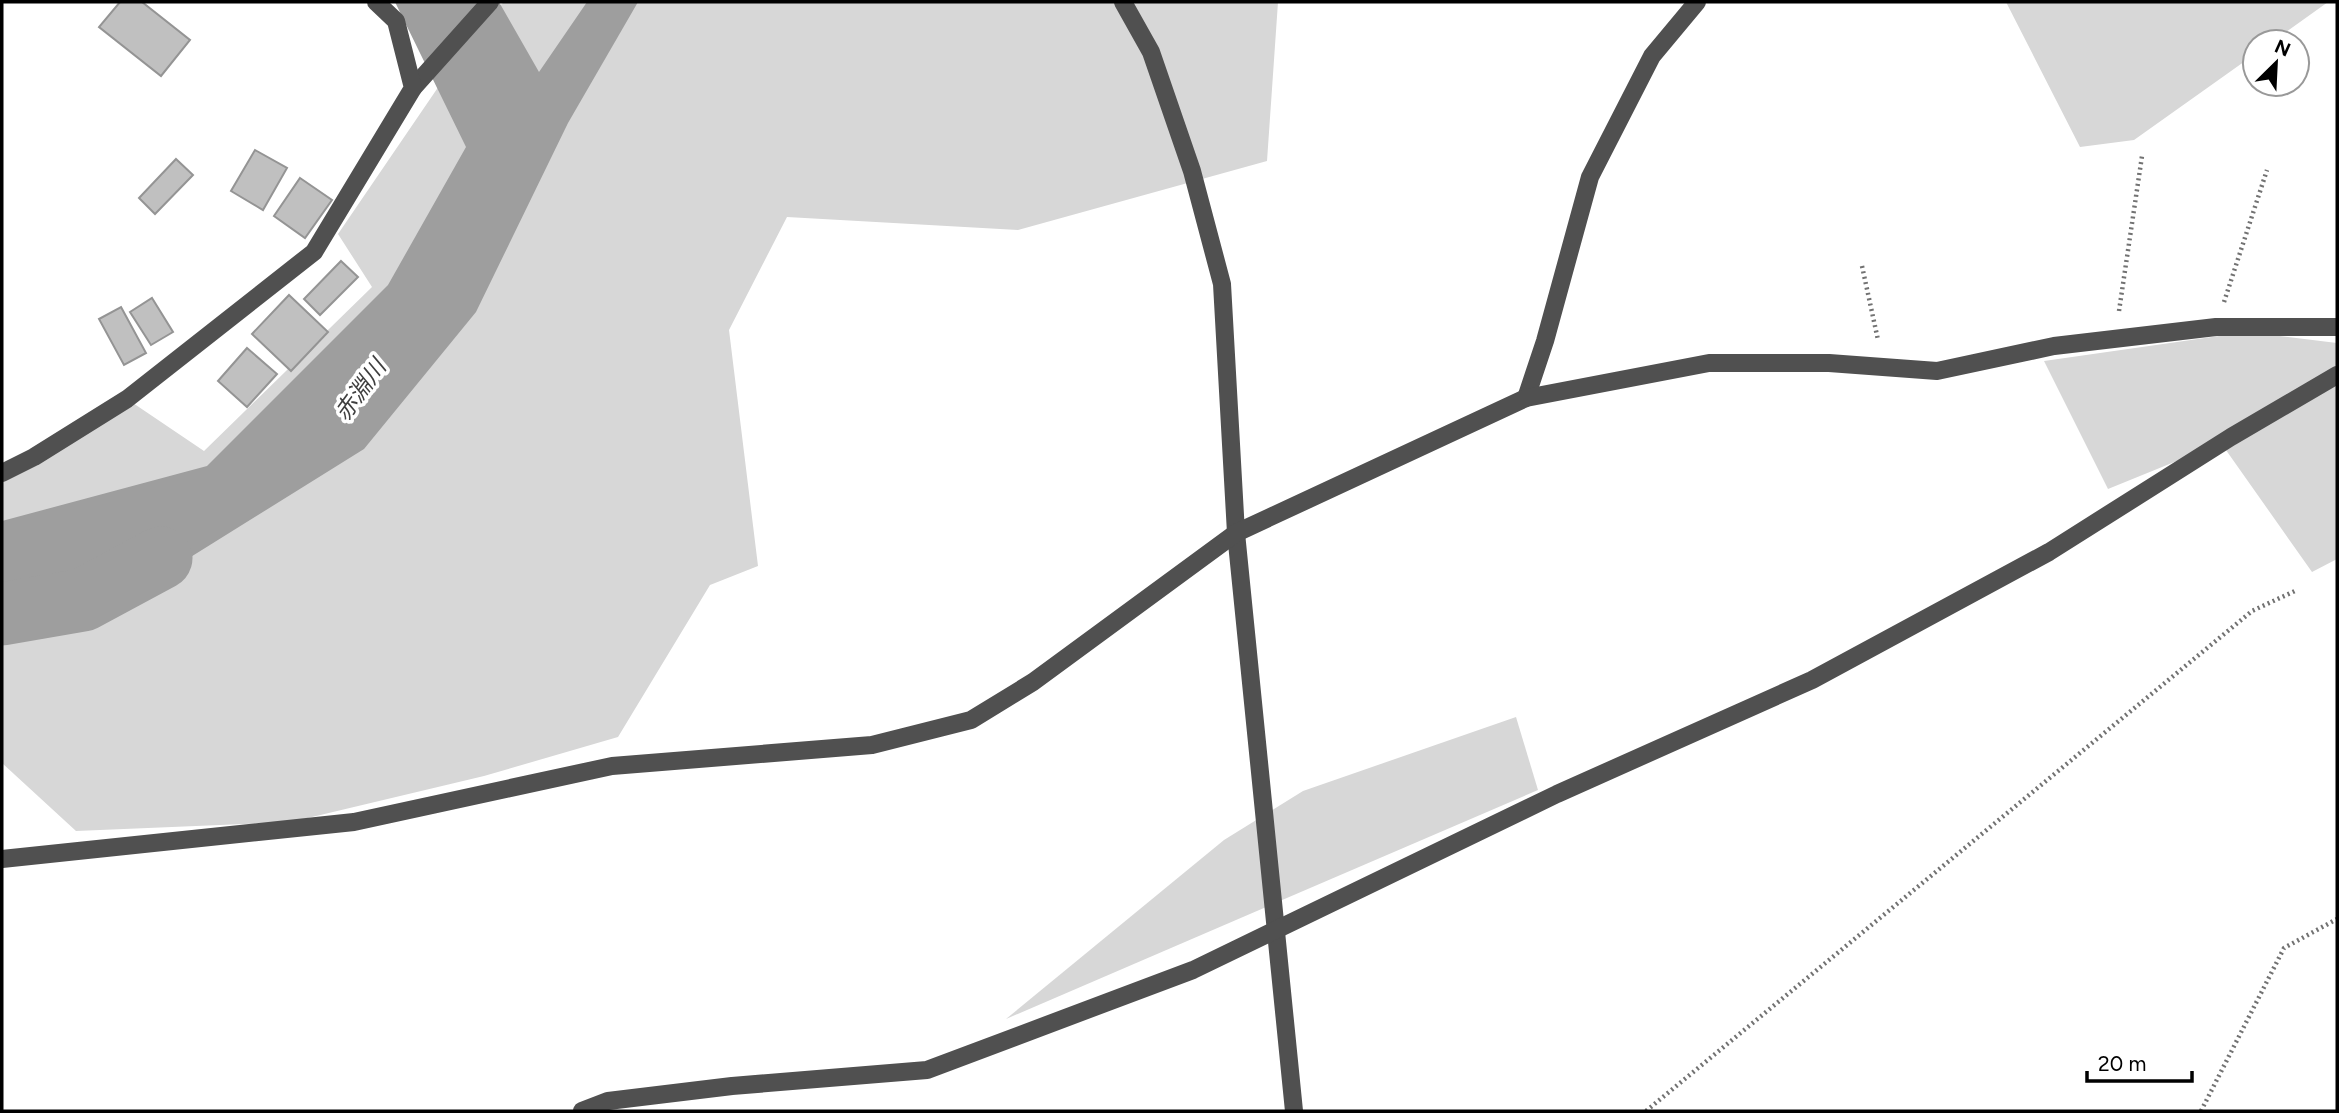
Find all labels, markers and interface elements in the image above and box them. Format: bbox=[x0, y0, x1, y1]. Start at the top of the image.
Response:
north arrow bbox=[2241, 28, 2311, 98]
text: N bbox=[2271, 34, 2294, 61]
water label: 赤淵川 bbox=[328, 351, 393, 426]
scale bar bbox=[2087, 1040, 2192, 1084]
text: 20 m bbox=[2098, 1051, 2146, 1076]

